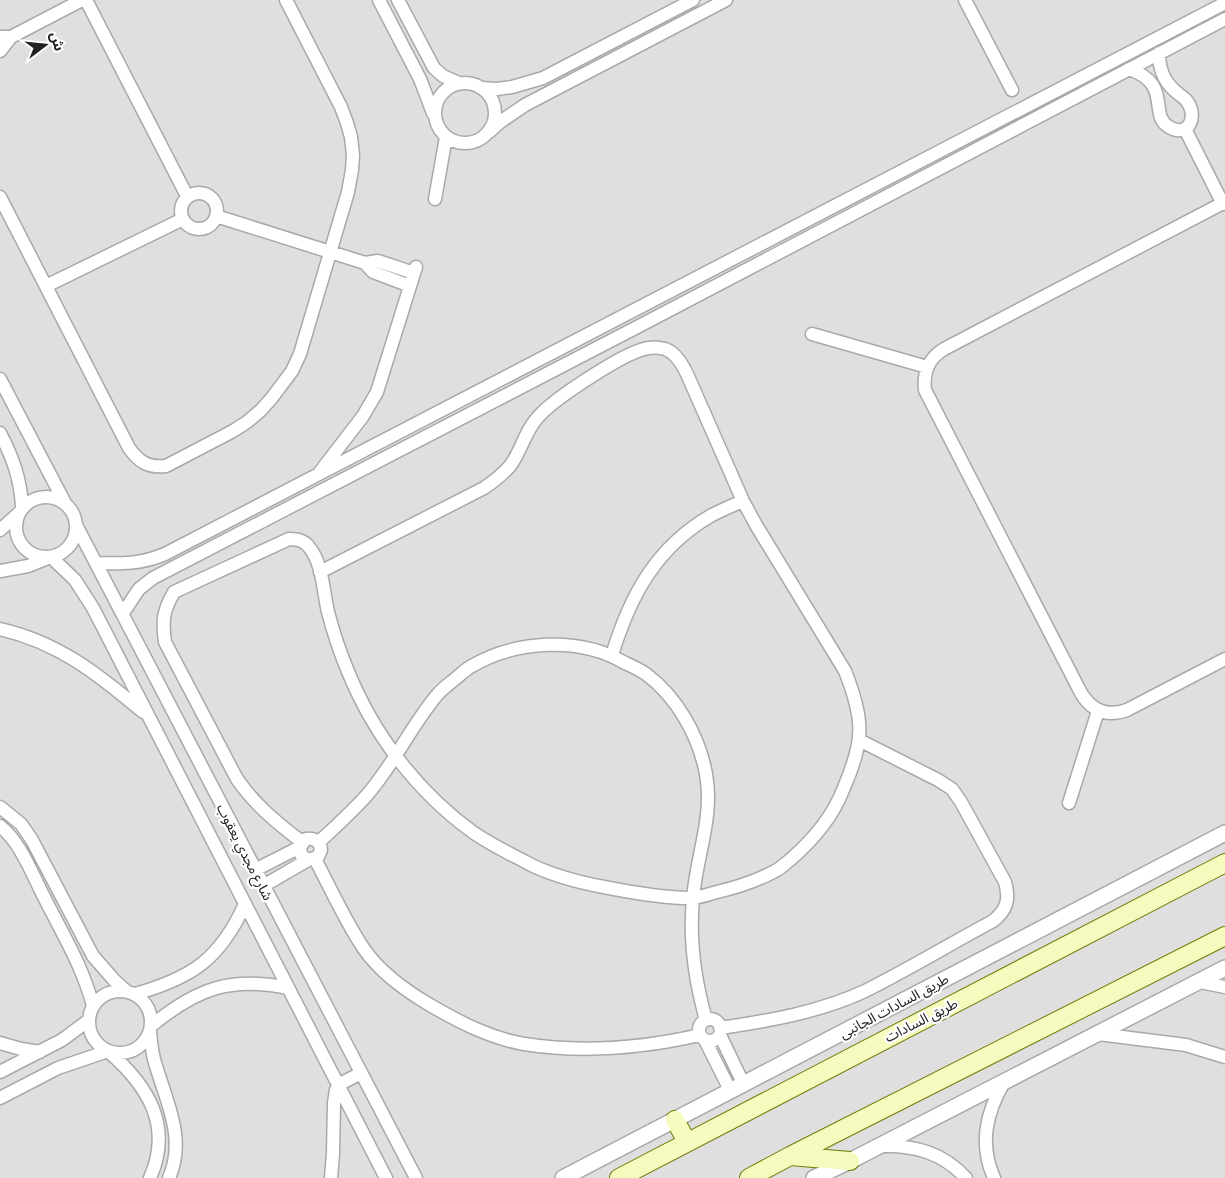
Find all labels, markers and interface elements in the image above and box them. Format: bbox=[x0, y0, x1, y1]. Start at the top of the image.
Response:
north arrow bbox=[20, 20, 70, 70]
text: ش bbox=[44, 30, 69, 54]
street label: شارع مجدي يعقوب bbox=[211, 801, 277, 904]
street label: طريق السادات الجانبى bbox=[836, 970, 952, 1042]
street label: طريق السادات bbox=[882, 994, 960, 1046]

